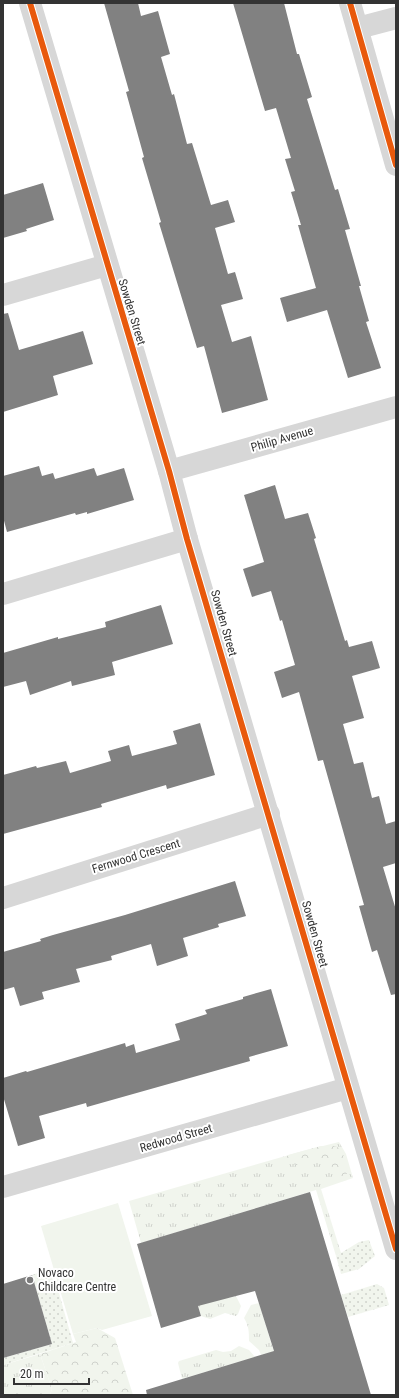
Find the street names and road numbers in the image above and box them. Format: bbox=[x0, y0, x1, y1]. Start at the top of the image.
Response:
street label: Sowden Street bbox=[115, 277, 149, 347]
street label: Philip Avenue bbox=[249, 423, 315, 455]
street label: Sowden Street bbox=[208, 588, 240, 658]
street label: Fernwood Crescent bbox=[90, 836, 182, 876]
street label: Sowden Street bbox=[299, 899, 331, 969]
street label: Redwood Street bbox=[138, 1121, 214, 1155]

